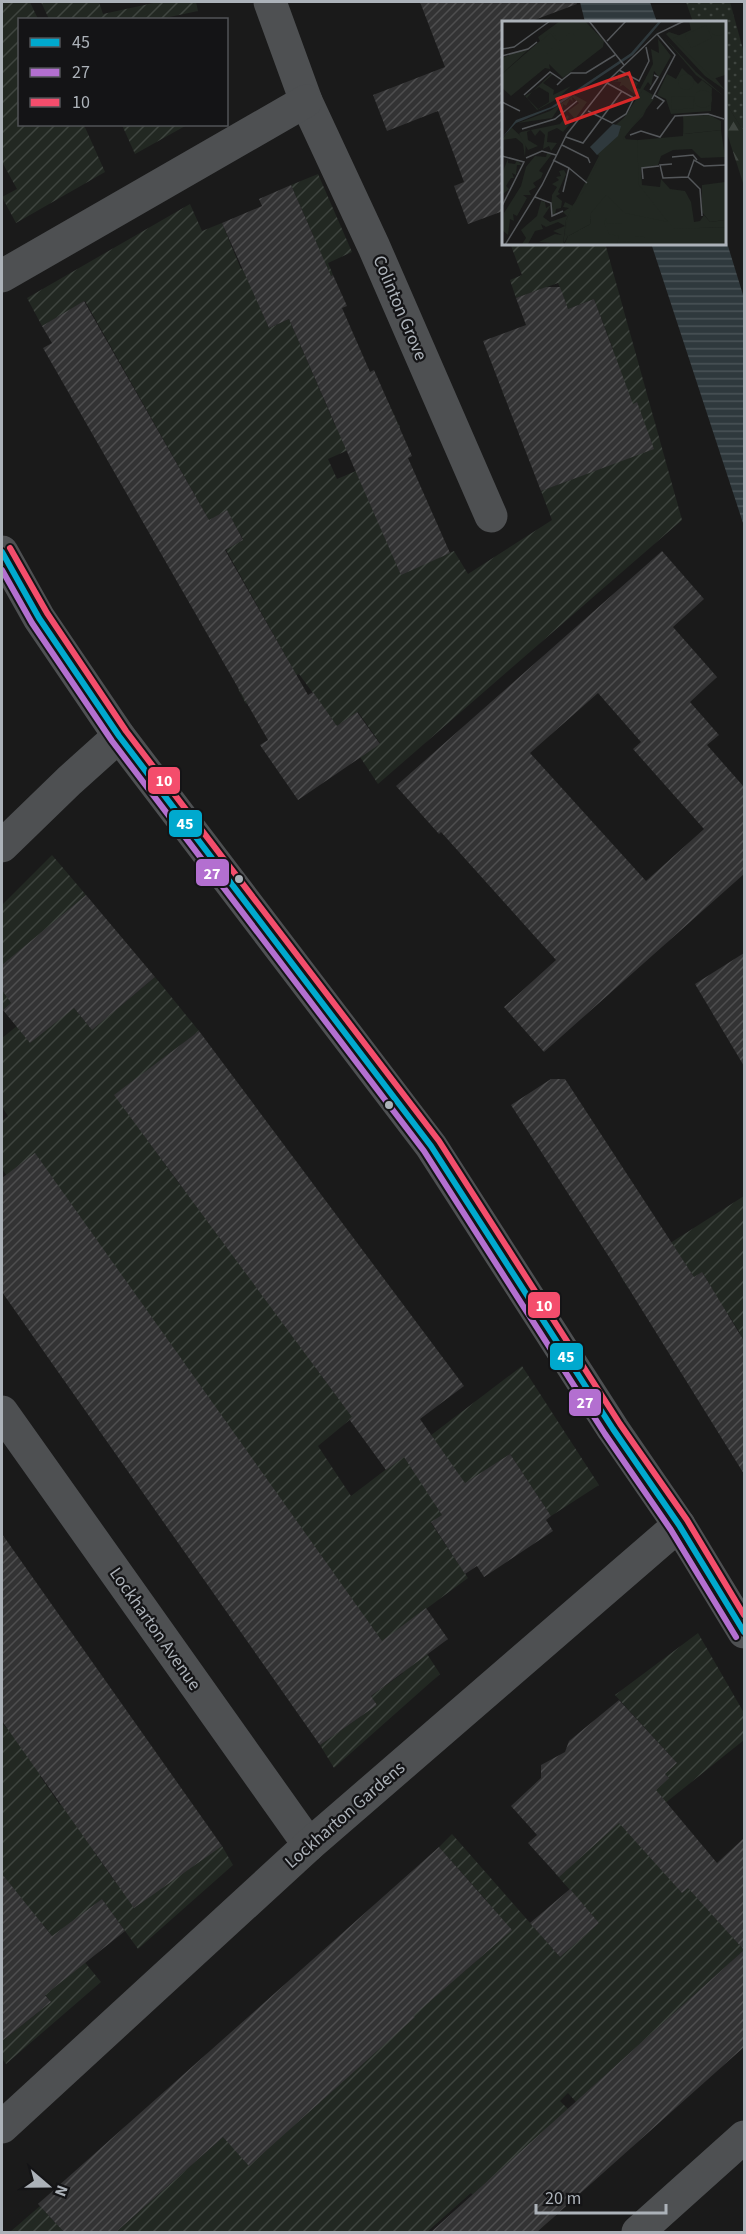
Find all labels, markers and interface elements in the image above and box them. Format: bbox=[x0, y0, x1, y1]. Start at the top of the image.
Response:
legend bbox=[18, 18, 228, 126]
inset map bbox=[502, 21, 725, 244]
text: 45 bbox=[72, 30, 90, 55]
text: 27 bbox=[72, 60, 90, 85]
text: 10 bbox=[72, 90, 90, 115]
street label: Colinton Grove bbox=[367, 252, 433, 365]
line badge: 10 bbox=[147, 766, 181, 795]
text: 10 bbox=[156, 770, 172, 792]
line badge: 45 bbox=[168, 809, 203, 838]
text: 45 bbox=[177, 813, 193, 835]
line badge: 27 bbox=[195, 858, 230, 887]
text: 27 bbox=[204, 863, 220, 885]
unlabelled marker bbox=[233, 873, 245, 885]
unlabelled marker bbox=[383, 1099, 395, 1111]
line badge: 10 bbox=[527, 1291, 561, 1319]
text: 10 bbox=[536, 1295, 552, 1317]
line badge: 45 bbox=[549, 1342, 584, 1371]
text: 45 bbox=[558, 1346, 574, 1368]
line badge: 27 bbox=[568, 1388, 602, 1417]
text: 27 bbox=[577, 1392, 593, 1414]
street label: Lockharton Avenue bbox=[103, 1562, 207, 1696]
street label: Lockharton Gardens bbox=[279, 1756, 411, 1874]
north arrow bbox=[18, 2156, 78, 2216]
scale bar bbox=[536, 2177, 666, 2215]
text: N bbox=[49, 2182, 73, 2200]
text: 20 m bbox=[545, 2186, 581, 2211]

